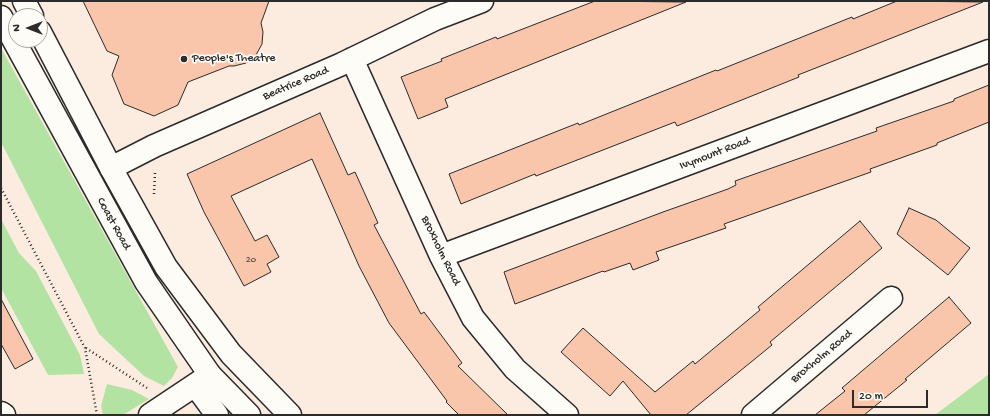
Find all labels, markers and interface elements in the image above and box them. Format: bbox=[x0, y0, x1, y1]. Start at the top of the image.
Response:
north arrow bbox=[8, 8, 48, 48]
text: N bbox=[11, 24, 23, 32]
place label: People's Theatre bbox=[192, 52, 275, 66]
marker: People's Theatre bbox=[179, 54, 189, 64]
street label: Beatrice Road bbox=[261, 64, 331, 104]
street label: Ivymount Road bbox=[678, 134, 752, 174]
street label: Coast Road bbox=[93, 195, 133, 253]
street label: Broxholm Road bbox=[417, 214, 463, 288]
house number: 20 bbox=[246, 254, 256, 266]
street label: Broxholm Road bbox=[788, 327, 856, 387]
scale bar bbox=[854, 382, 930, 408]
text: 20 m bbox=[859, 390, 883, 404]

